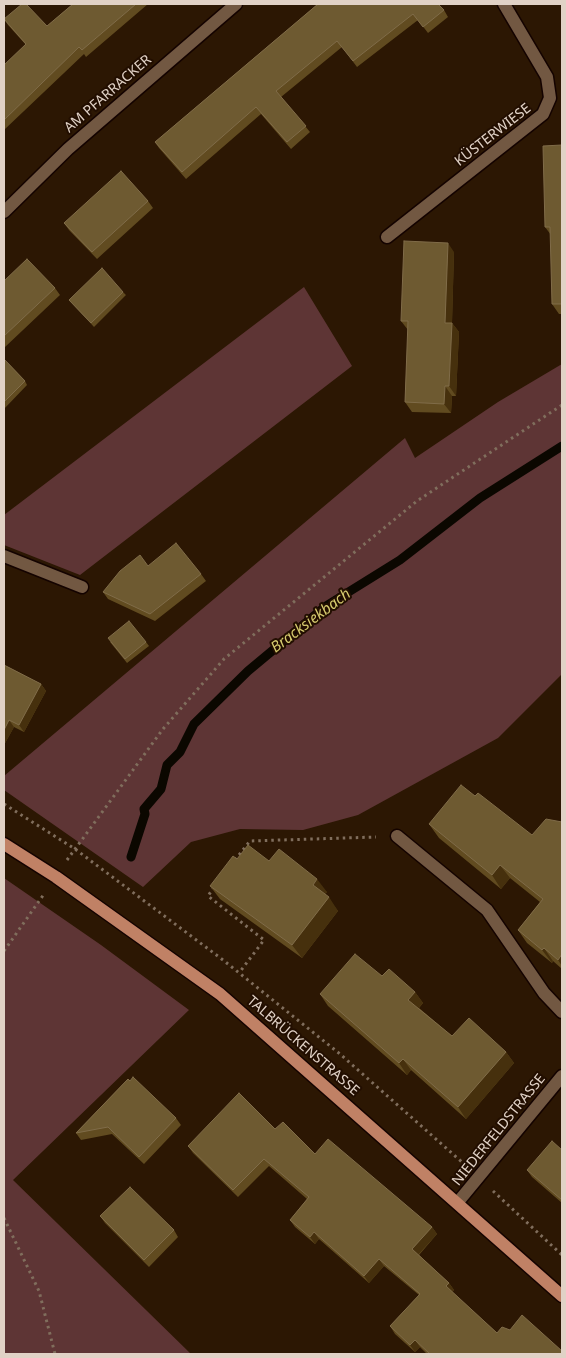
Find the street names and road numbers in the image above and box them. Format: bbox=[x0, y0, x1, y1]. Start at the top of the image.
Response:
street label: AM PFARRACKER bbox=[61, 52, 155, 136]
street label: KÜSTERWIESE bbox=[452, 100, 534, 170]
street label: TALBRÜCKENSTRASSE bbox=[243, 993, 363, 1099]
street label: NIEDERFELDSTRASSE bbox=[449, 1071, 549, 1189]

